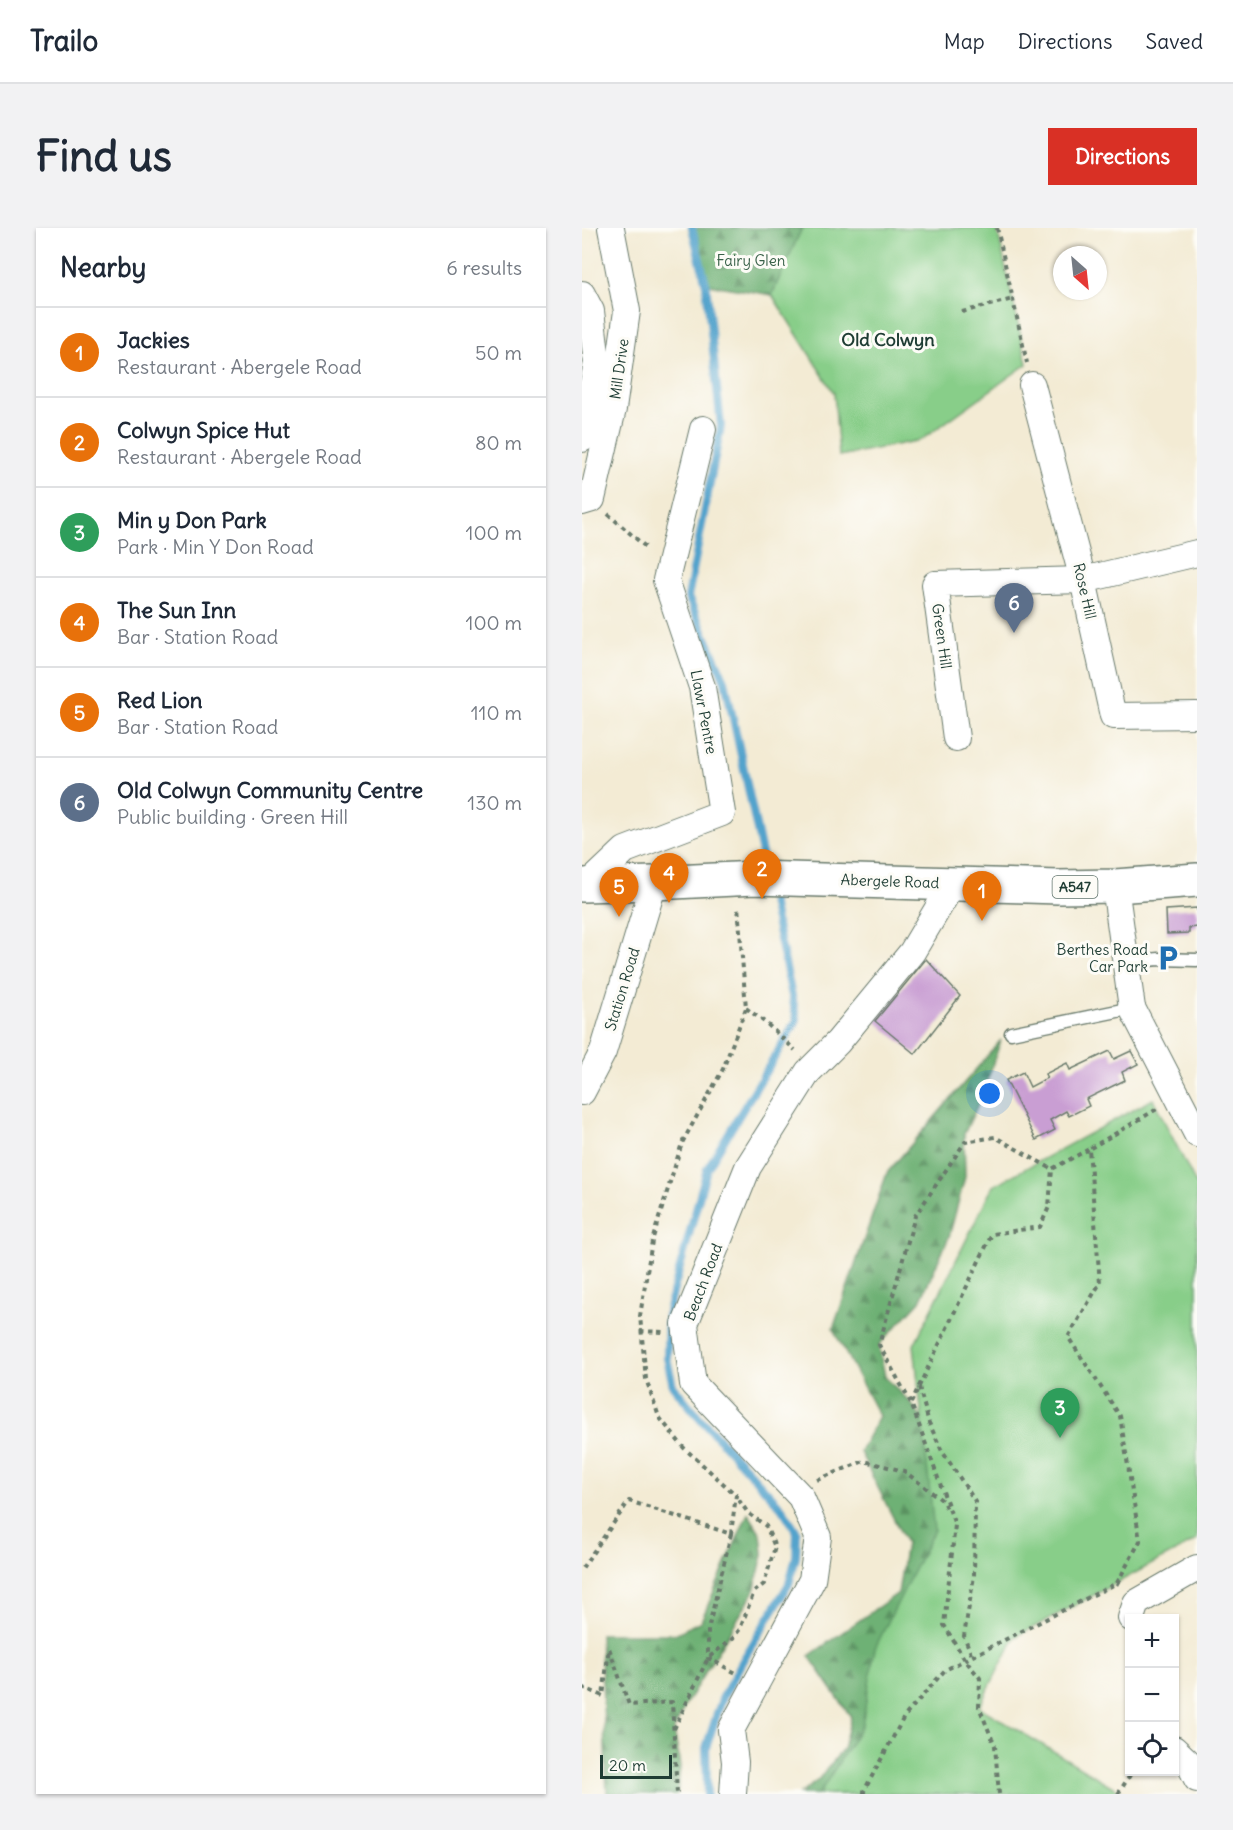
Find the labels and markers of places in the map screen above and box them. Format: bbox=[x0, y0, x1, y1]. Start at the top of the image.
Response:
pin: 6 bbox=[994, 584, 1034, 633]
pin: 2 bbox=[742, 850, 782, 899]
pin: 4 bbox=[650, 854, 688, 903]
pin: 5 bbox=[600, 868, 639, 917]
pin: 1 bbox=[962, 872, 1002, 921]
place label: Berthes Road Car Park bbox=[1057, 940, 1148, 976]
parking icon: Berthes Road Car Park bbox=[1153, 943, 1183, 973]
pin: 3 bbox=[1040, 1388, 1080, 1438]

